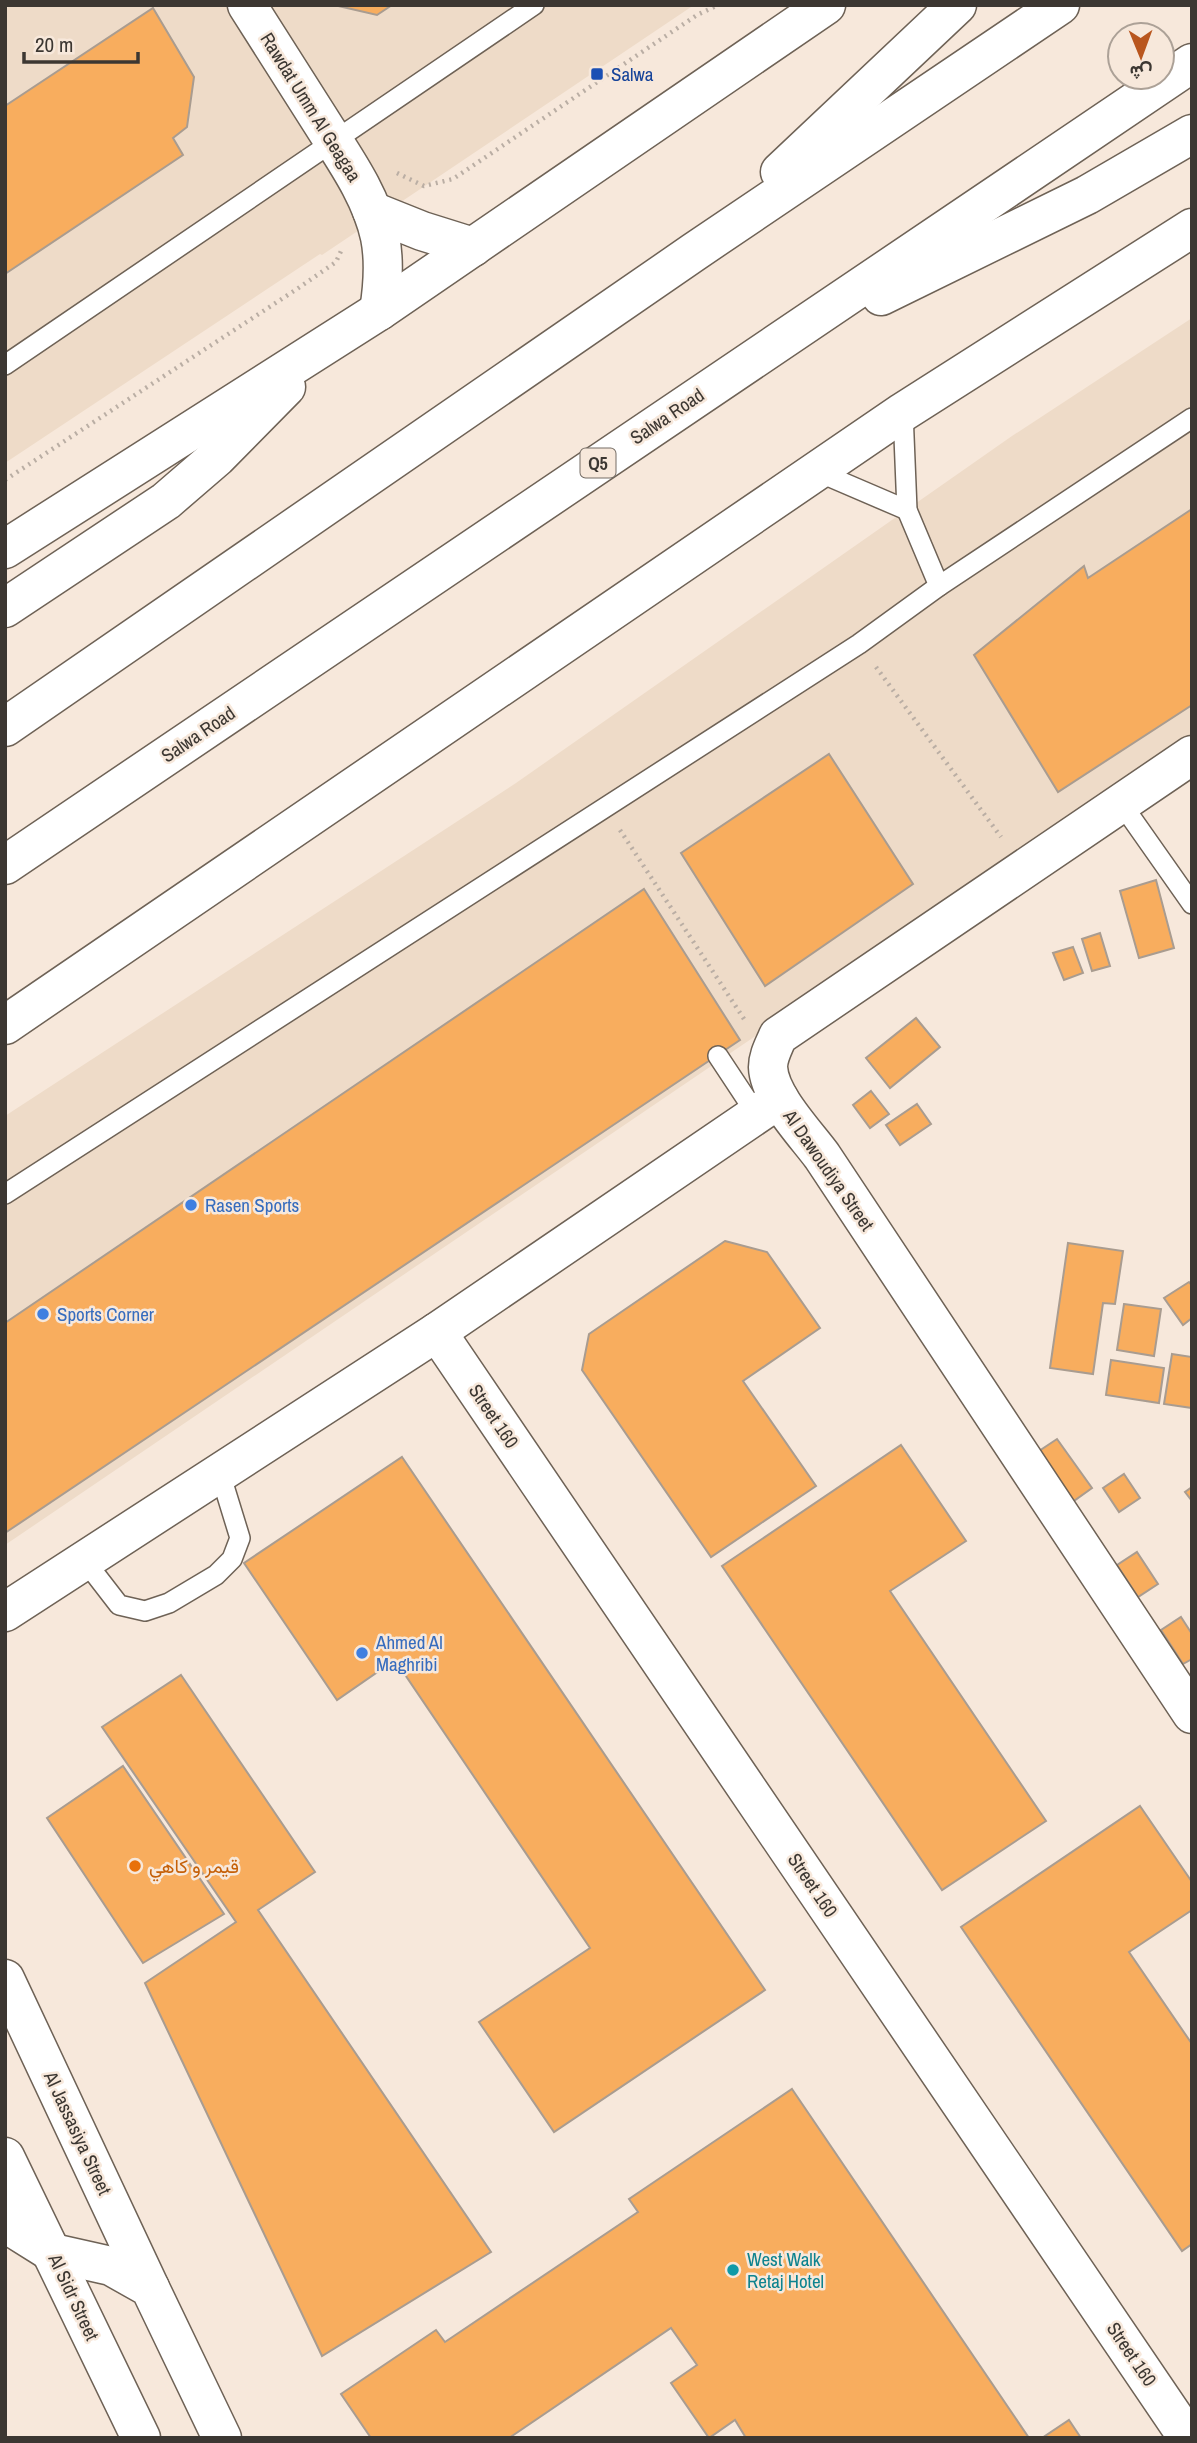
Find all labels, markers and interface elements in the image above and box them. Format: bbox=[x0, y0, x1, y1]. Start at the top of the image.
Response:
scale bar bbox=[24, 21, 138, 65]
north arrow bbox=[1106, 21, 1176, 91]
street label: Rawdat Umm Al Geagaa bbox=[255, 27, 368, 187]
text: 20 m bbox=[35, 30, 73, 59]
text: ش bbox=[1129, 60, 1153, 86]
place label: Salwa bbox=[611, 61, 654, 87]
marker: Salwa bbox=[589, 66, 605, 82]
street label: Salwa Road bbox=[625, 382, 709, 450]
road number: Q5 bbox=[580, 448, 616, 477]
street label: Salwa Road bbox=[156, 700, 240, 768]
street label: Al Dawoudiya Street bbox=[777, 1104, 881, 1236]
place label: Rasen Sports bbox=[205, 1192, 300, 1218]
marker: Rasen Sports bbox=[183, 1197, 199, 1213]
place label: Sports Corner bbox=[57, 1301, 155, 1327]
marker: Sports Corner bbox=[35, 1306, 51, 1322]
street label: Street 160 bbox=[463, 1379, 525, 1453]
place label: Ahmed Al Maghribi bbox=[375, 1629, 443, 1677]
marker: Ahmed Al Maghribi bbox=[354, 1645, 370, 1661]
street label: Street 160 bbox=[782, 1848, 844, 1922]
place label: قيمر و كاهي bbox=[149, 1853, 239, 1882]
marker: قيمر و كاهي bbox=[127, 1858, 143, 1874]
street label: Al Jassasiya Street bbox=[38, 2066, 118, 2200]
place label: West Walk Retaj Hotel bbox=[747, 2246, 824, 2294]
street label: Al Sidr Street bbox=[42, 2249, 106, 2345]
marker: West Walk Retaj Hotel bbox=[725, 2262, 741, 2278]
street label: Street 160 bbox=[1101, 2317, 1163, 2391]

